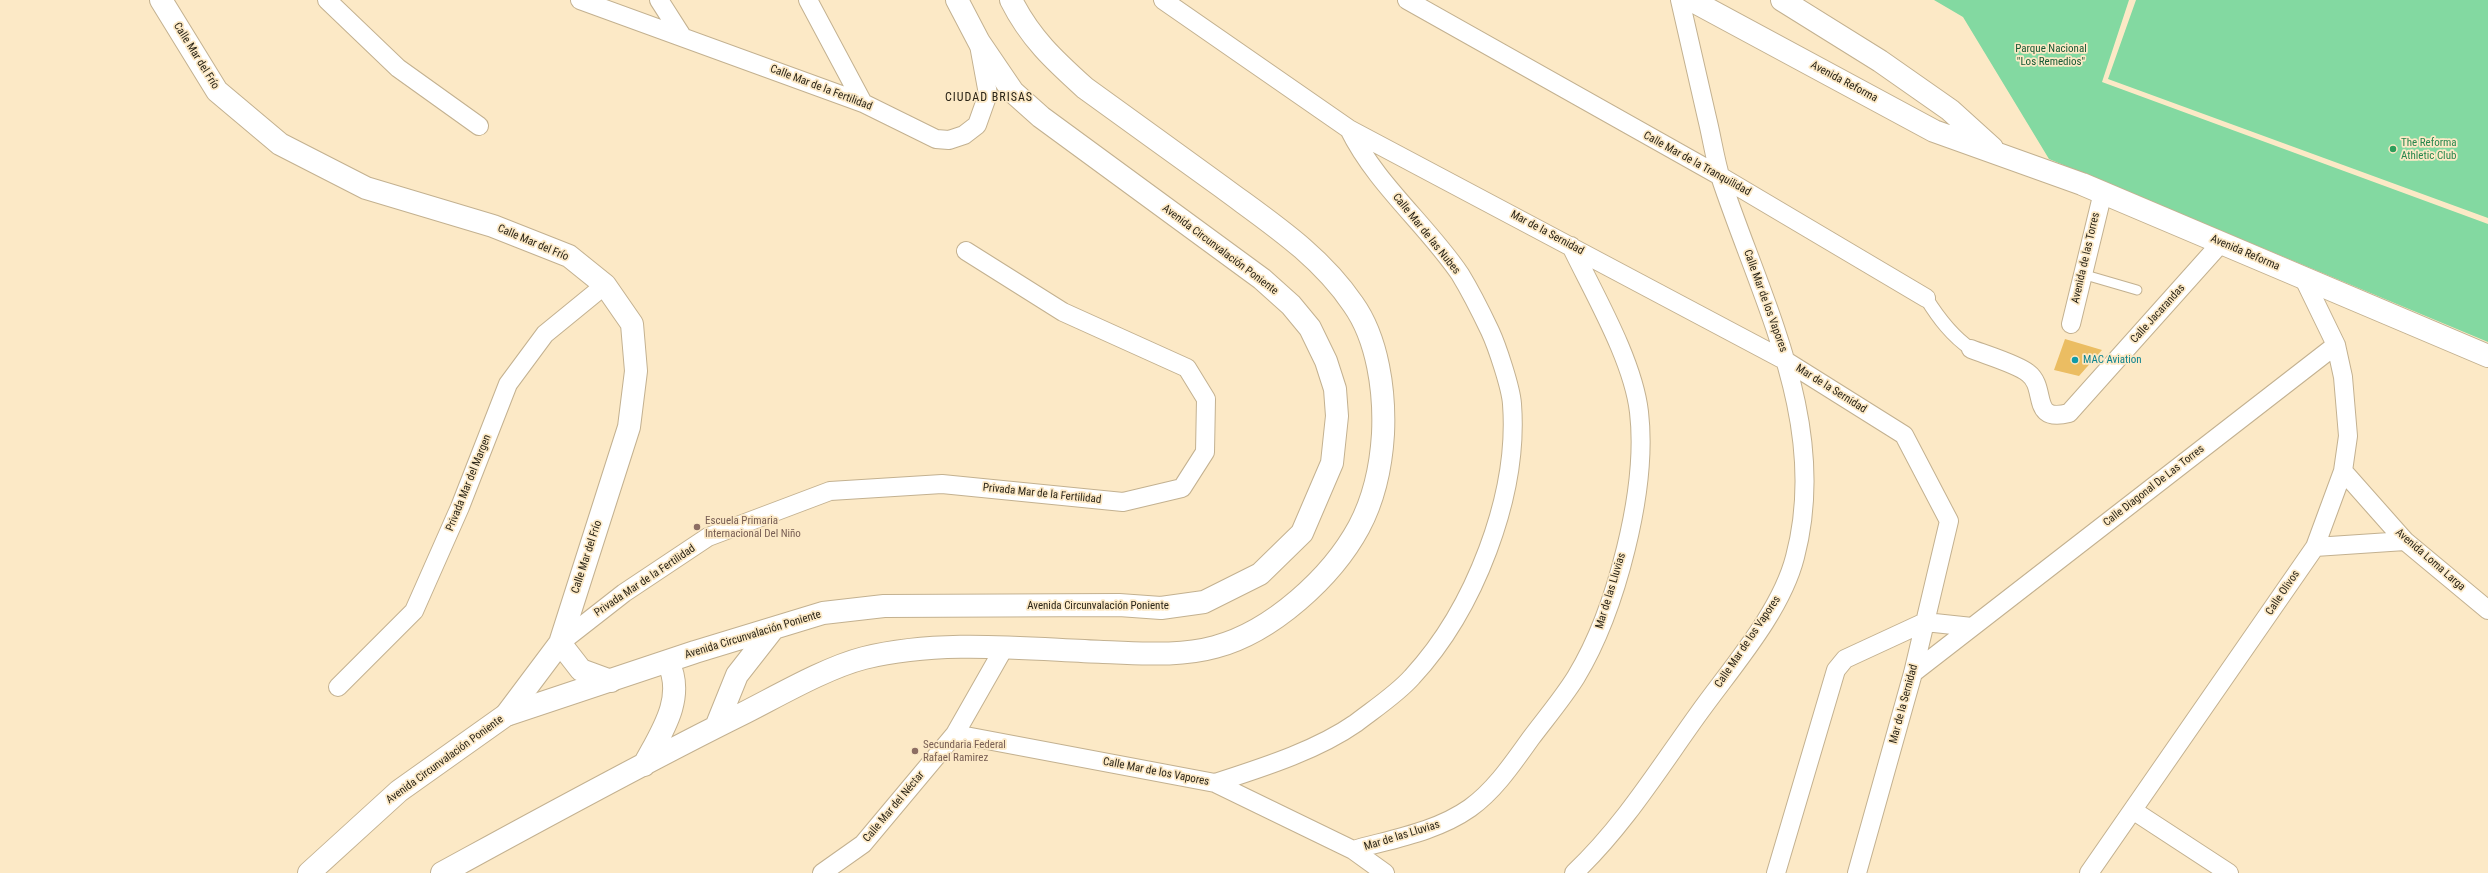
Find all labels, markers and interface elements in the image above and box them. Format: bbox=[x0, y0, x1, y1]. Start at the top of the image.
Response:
street label: Calle Mar del Frío bbox=[170, 20, 222, 92]
park label: Parque Nacional "Los Remedios" bbox=[2015, 42, 2087, 68]
street label: Avenida Reforma bbox=[1808, 59, 1880, 105]
street label: Calle Mar de la Fertilidad bbox=[768, 62, 874, 114]
district label: CIUDAD BRISAS bbox=[945, 91, 1033, 105]
street label: Calle Mar de la Tranquilidad bbox=[1641, 129, 1753, 199]
place label: The Reforma Athletic Club bbox=[2401, 136, 2457, 162]
marker: The Reforma Athletic Club bbox=[2388, 144, 2398, 154]
street label: Calle Mar de las Nubes bbox=[1389, 191, 1463, 277]
street label: Avenida Circunvalación Poniente bbox=[1159, 202, 1281, 298]
street label: Mar de la Sernidad bbox=[1508, 208, 1586, 258]
street label: Avenida de las Torres bbox=[2069, 211, 2103, 305]
street label: Calle Mar del Frío bbox=[495, 222, 571, 264]
street label: Avenida Reforma bbox=[2208, 232, 2282, 274]
street label: Calle Mar de los Vapores bbox=[1740, 248, 1790, 354]
street label: Calle Jacarandas bbox=[2128, 282, 2188, 346]
place label: MAC Aviation bbox=[2083, 353, 2142, 367]
marker: MAC Aviation bbox=[2070, 355, 2080, 365]
street label: Mar de la Sernidad bbox=[1793, 362, 1869, 416]
street label: Privada Mar del Margen bbox=[444, 433, 494, 533]
street label: Calle Diagonal De Las Torres bbox=[2101, 443, 2207, 529]
street label: Privada Mar de la Fertilidad bbox=[982, 481, 1102, 507]
place label: Escuela Primaria Internacional Del Niño bbox=[705, 514, 801, 540]
street label: Calle Mar del Frío bbox=[569, 519, 605, 595]
marker: Escuela Primaria Internacional Del Niño bbox=[692, 522, 702, 532]
street label: Avenida Loma Larga bbox=[2392, 526, 2468, 594]
street label: Privada Mar de la Fertilidad bbox=[592, 542, 698, 620]
street label: Mar de las Lluvias bbox=[1593, 552, 1629, 630]
street label: Calle Olivos bbox=[2263, 568, 2303, 618]
street label: Calle Mar de los Vapores bbox=[1712, 594, 1784, 690]
street label: Avenida Circunvalación Poniente bbox=[1027, 599, 1169, 613]
street label: Avenida Circunvalación Poniente bbox=[683, 608, 823, 662]
street label: Mar de la Sernidad bbox=[1887, 663, 1921, 745]
street label: Avenida Circunvalación Poniente bbox=[384, 713, 506, 807]
place label: Secundaria Federal Rafael Ramirez bbox=[923, 738, 1006, 764]
marker: Secundaria Federal Rafael Ramirez bbox=[910, 746, 920, 756]
street label: Calle Mar de los Vapores bbox=[1102, 755, 1210, 789]
street label: Calle Mar del Néctar bbox=[861, 769, 927, 845]
street label: Mar de las Lluvias bbox=[1363, 818, 1441, 854]

